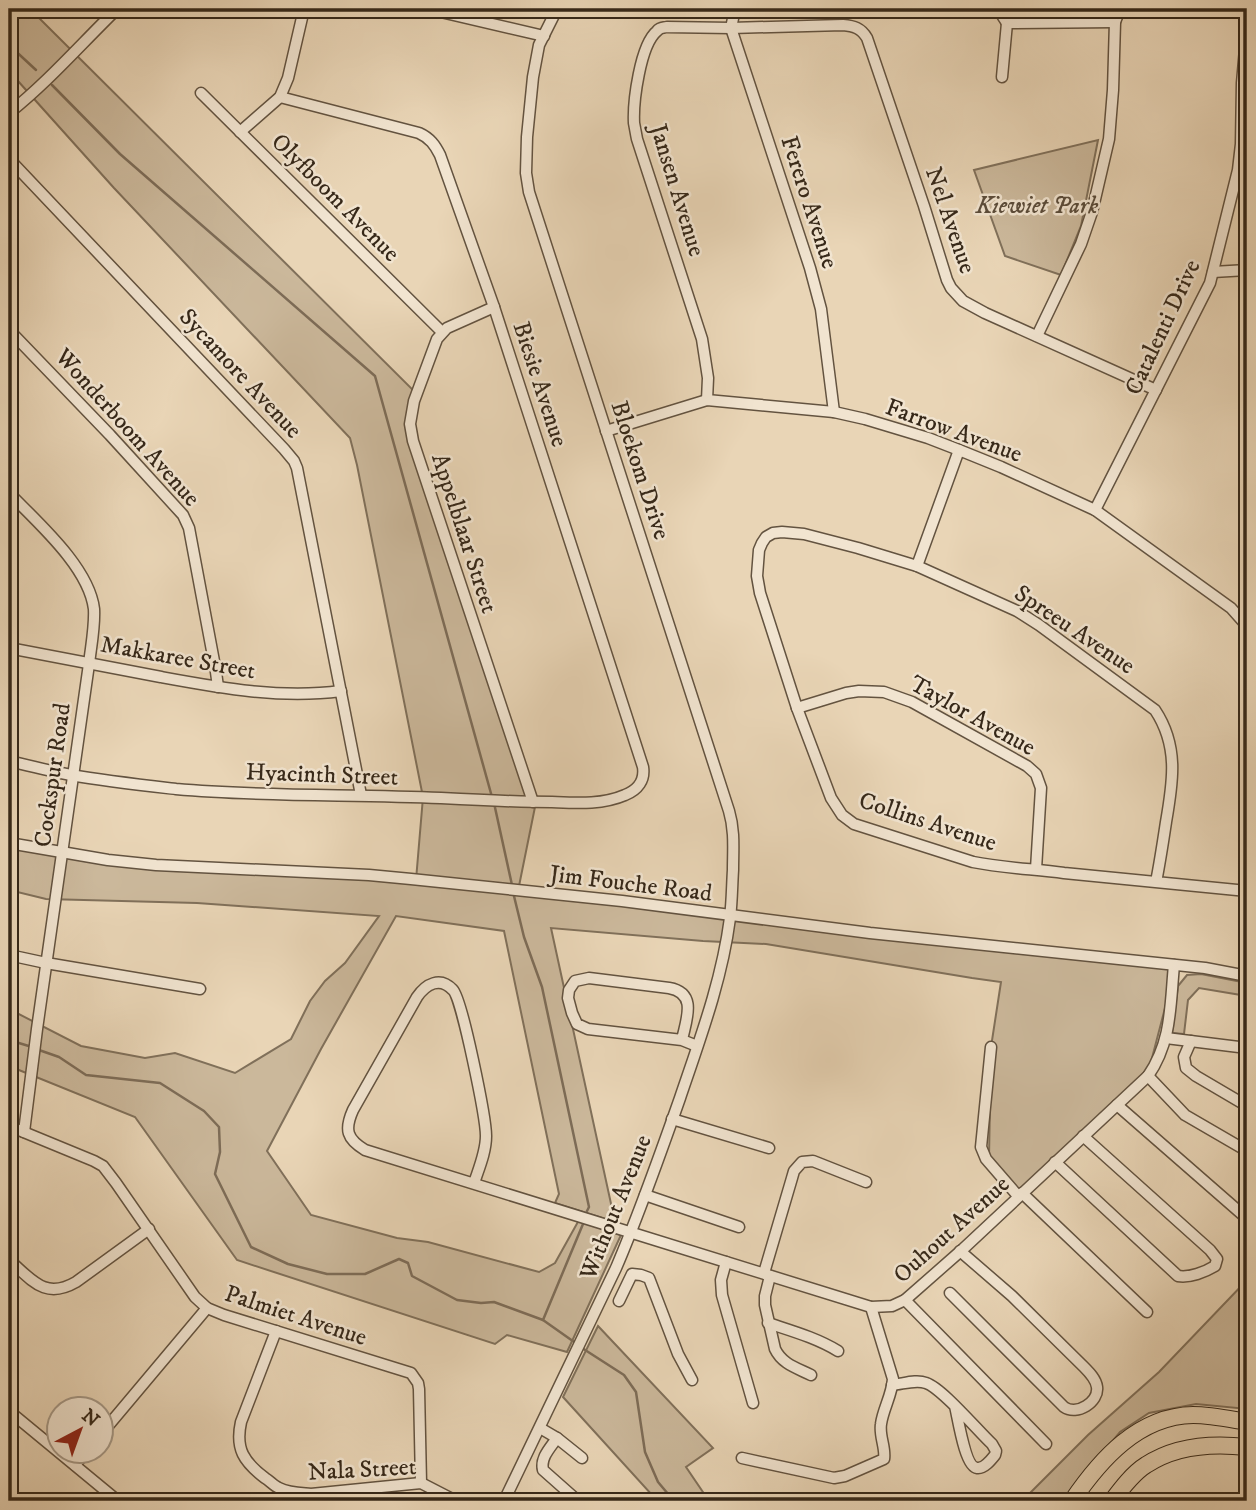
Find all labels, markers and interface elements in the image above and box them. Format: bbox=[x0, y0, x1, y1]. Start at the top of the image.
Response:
street label: Jansen Avenue bbox=[642, 119, 711, 260]
street label: Olyfboom Avenue bbox=[265, 127, 406, 268]
street label: Ferero Avenue bbox=[773, 132, 845, 273]
street label: Nel Avenue bbox=[918, 163, 982, 278]
park label: Kiewiet Park bbox=[975, 191, 1098, 221]
street label: Catalenti Drive bbox=[1118, 255, 1207, 400]
street label: Sycamore Avenue bbox=[172, 302, 308, 445]
street label: Biesie Avenue bbox=[506, 318, 574, 451]
street label: Wonderboom Avenue bbox=[48, 342, 206, 513]
street label: Farrow Avenue bbox=[881, 392, 1026, 470]
street label: Bloekom Drive bbox=[604, 397, 677, 543]
street label: Appelblaar Street bbox=[424, 450, 504, 617]
street label: Spreeu Avenue bbox=[1008, 578, 1141, 681]
street label: Makkaree Street bbox=[98, 630, 258, 686]
street label: Taylor Avenue bbox=[904, 669, 1041, 763]
street label: Cockspur Road bbox=[28, 701, 78, 849]
street label: Hyacinth Street bbox=[245, 757, 399, 793]
street label: Collins Avenue bbox=[855, 786, 1000, 858]
street label: Jim Fouche Road bbox=[546, 859, 714, 909]
street label: Without Avenue bbox=[573, 1131, 659, 1285]
street label: Ouhout Avenue bbox=[887, 1170, 1016, 1290]
street label: Palmiet Avenue bbox=[221, 1279, 371, 1353]
north arrow bbox=[46, 1394, 116, 1464]
text: N bbox=[77, 1405, 104, 1432]
street label: Nala Street bbox=[307, 1452, 417, 1488]

